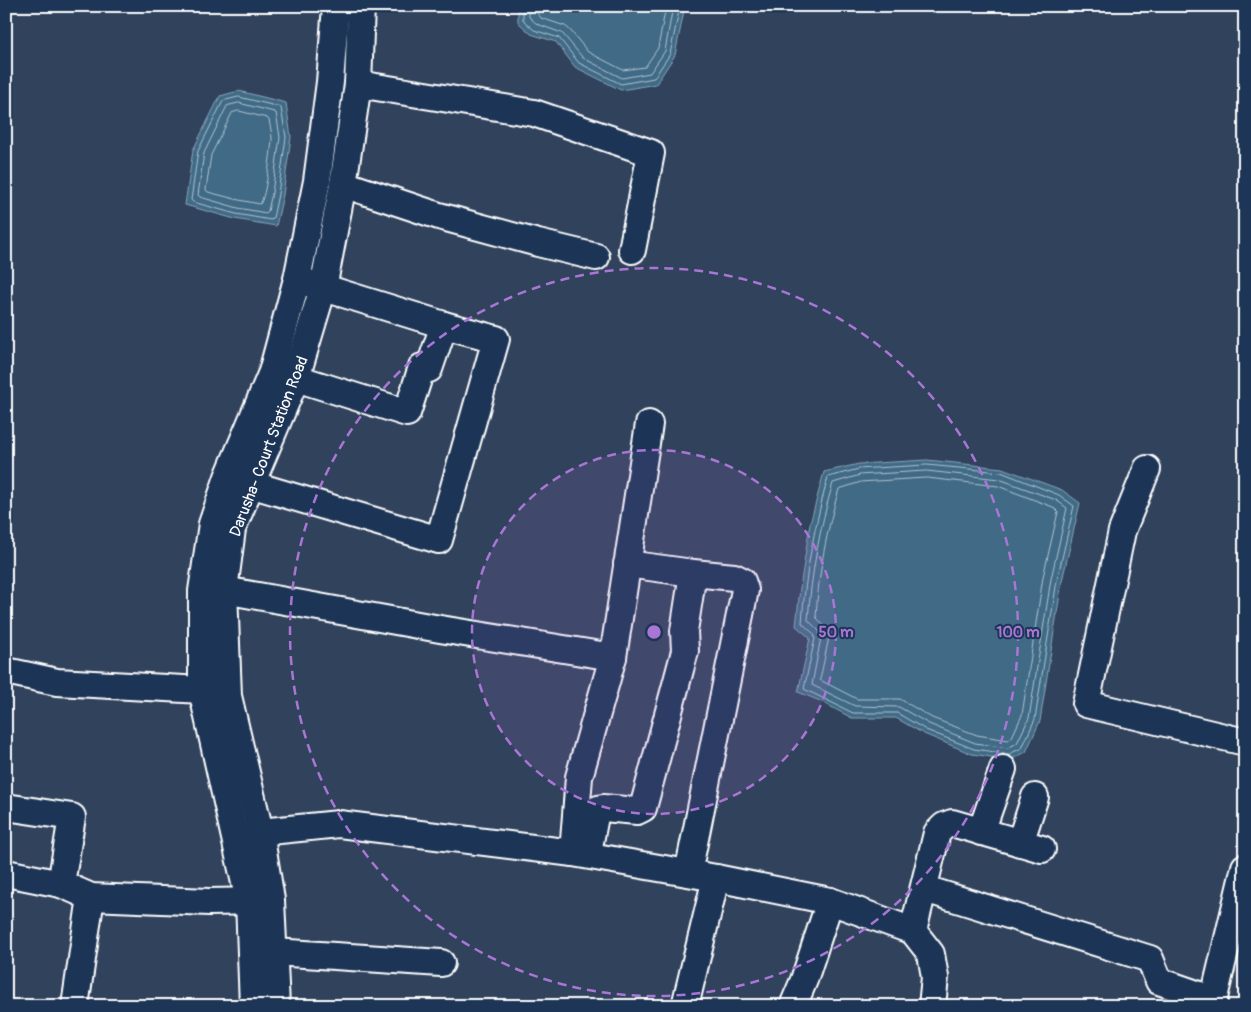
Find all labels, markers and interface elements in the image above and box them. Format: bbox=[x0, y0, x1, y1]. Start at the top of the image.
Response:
street label: Darusha- Court Station Road bbox=[225, 353, 313, 540]
centre of rings bbox=[645, 623, 663, 641]
text: 50 m bbox=[819, 623, 853, 642]
text: 100 m bbox=[997, 623, 1039, 642]

